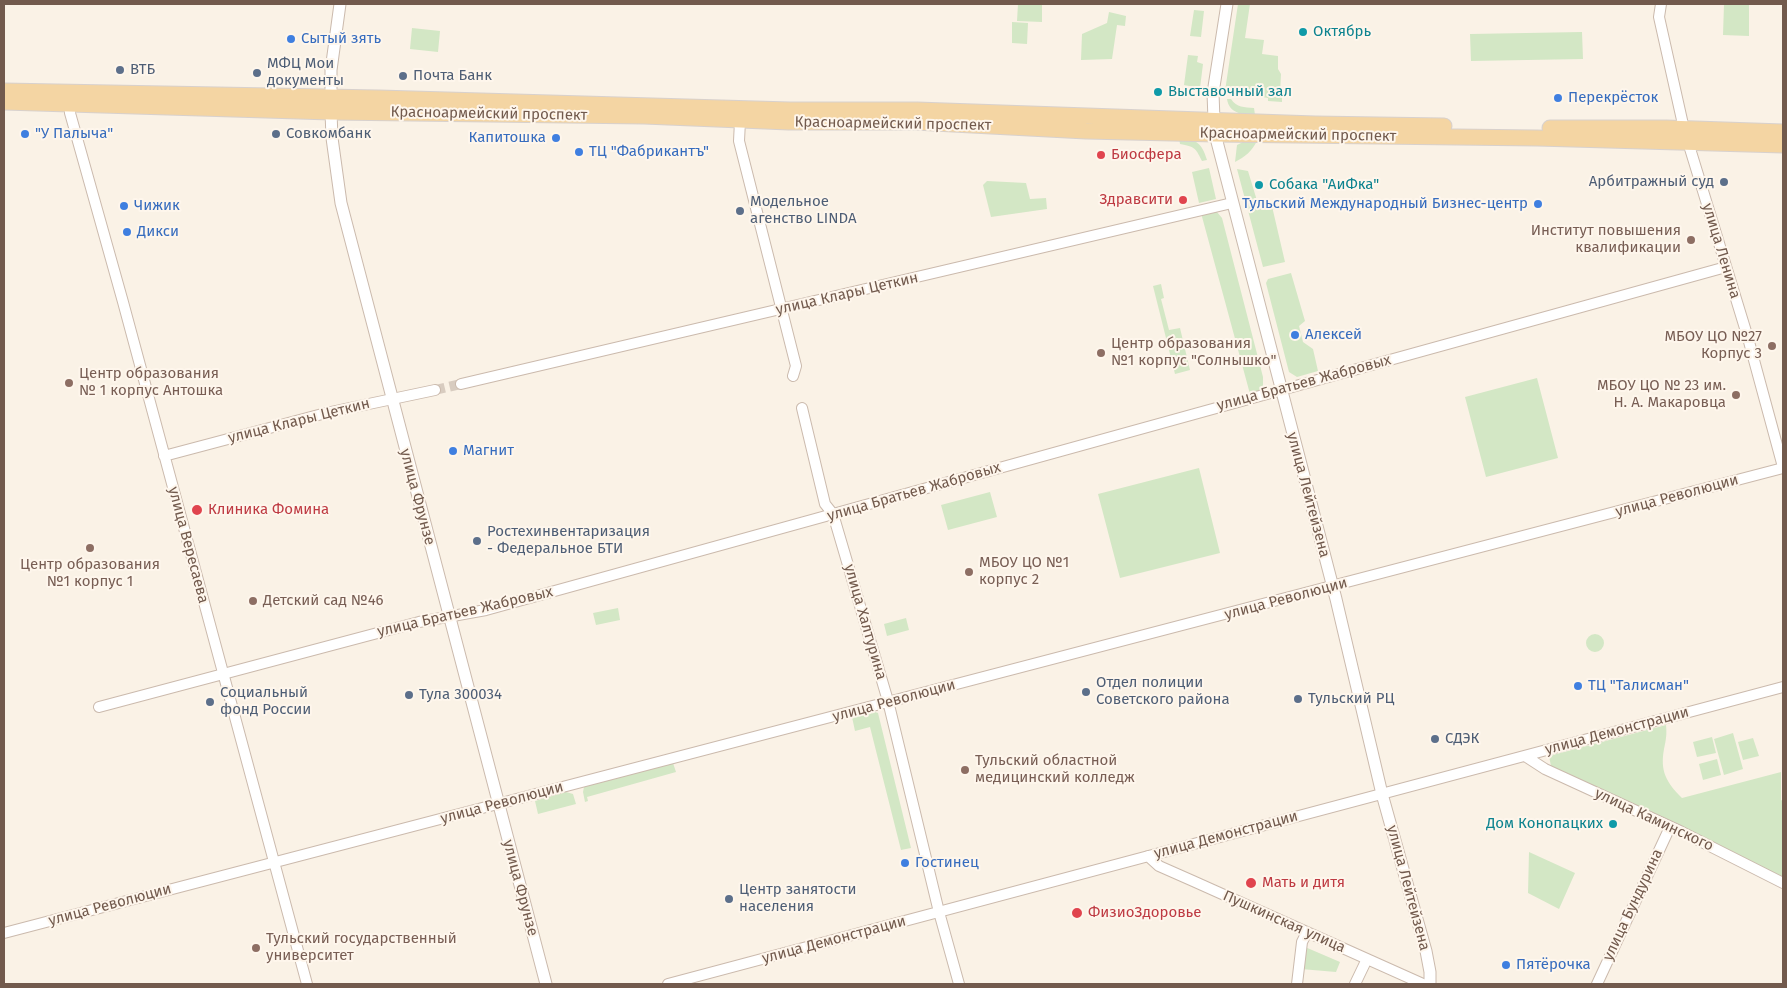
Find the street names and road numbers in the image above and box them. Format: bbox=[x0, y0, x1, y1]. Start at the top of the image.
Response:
street label: Красноармейский проспект bbox=[390, 103, 588, 125]
street label: Красноармейский проспект bbox=[794, 113, 992, 135]
street label: Красноармейский проспект bbox=[1199, 124, 1397, 146]
street label: улица Ленина bbox=[1698, 201, 1744, 301]
street label: улица Клары Цеткин bbox=[774, 269, 920, 319]
street label: улица Братьев Жабровых bbox=[1215, 351, 1393, 415]
street label: улица Клары Цеткин bbox=[226, 395, 372, 447]
street label: улица Лейтейзена bbox=[1283, 430, 1333, 560]
street label: улица Фрунзе bbox=[396, 447, 438, 547]
street label: улица Братьев Жабровых bbox=[825, 459, 1003, 525]
street label: улица Революции bbox=[1614, 471, 1740, 521]
street label: улица Вересаева bbox=[164, 485, 212, 605]
street label: улица Халтурина bbox=[840, 562, 890, 682]
street label: улица Революции bbox=[1223, 574, 1349, 624]
street label: улица Братьев Жабровых bbox=[375, 583, 555, 641]
street label: улица Революции bbox=[831, 676, 957, 726]
street label: улица Демонстрации bbox=[1543, 703, 1691, 759]
street label: улица Революции bbox=[439, 778, 565, 828]
street label: улица Каминского bbox=[1592, 785, 1716, 855]
street label: улица Демонстрации bbox=[1152, 807, 1300, 863]
street label: улица Лейтейзена bbox=[1383, 823, 1433, 953]
street label: улица Фрунзе bbox=[499, 838, 541, 938]
street label: улица Бундурина bbox=[1599, 846, 1667, 964]
street label: улица Революции bbox=[47, 880, 173, 930]
street label: Пушкинская улица bbox=[1220, 887, 1348, 957]
street label: улица Демонстрации bbox=[760, 912, 908, 968]

